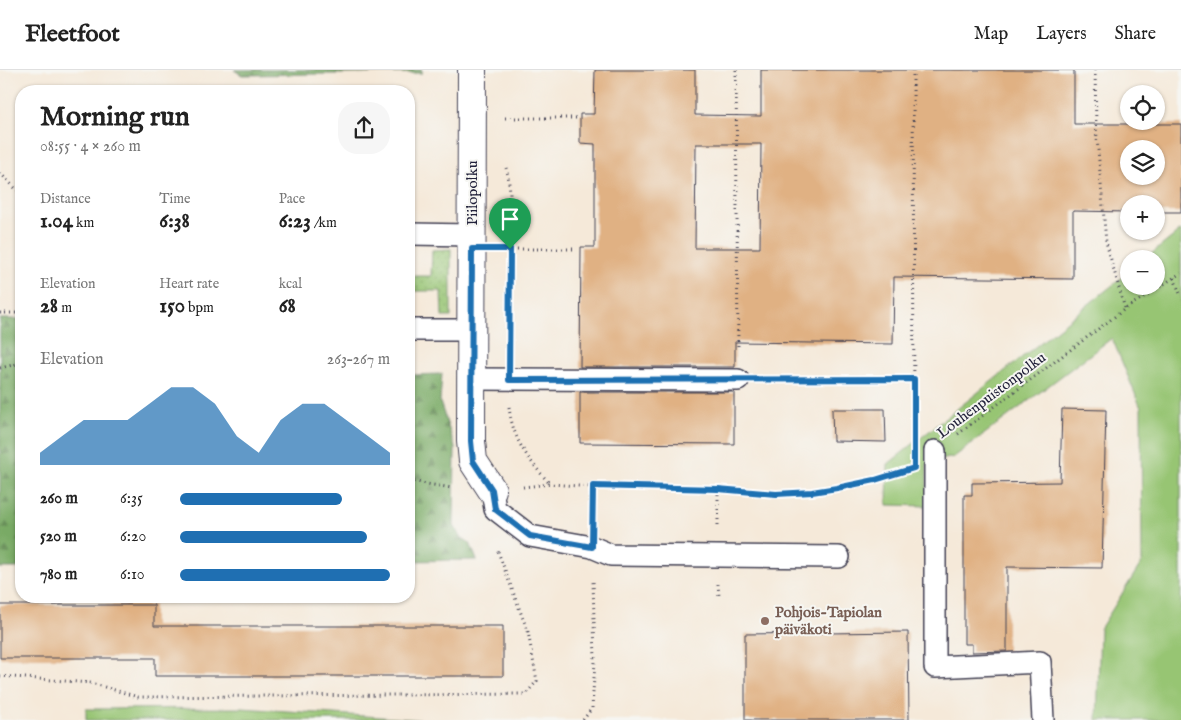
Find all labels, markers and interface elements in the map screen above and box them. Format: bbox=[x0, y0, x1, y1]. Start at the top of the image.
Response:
text: Fleetfoot bbox=[25, 19, 120, 50]
text: Map bbox=[974, 23, 1008, 46]
text: Layers bbox=[1036, 23, 1087, 46]
text: Share bbox=[1115, 23, 1156, 46]
map controls bbox=[1120, 85, 1165, 295]
button: locate bbox=[1120, 85, 1165, 130]
text: Morning run bbox=[40, 100, 190, 135]
button: share bbox=[338, 102, 390, 154]
text: 08:55 · 4 × 260 m bbox=[40, 137, 141, 157]
button: layers bbox=[1120, 140, 1165, 185]
street label: Piilopolku bbox=[463, 160, 482, 225]
text: Distance bbox=[40, 190, 91, 208]
text: Time bbox=[159, 190, 190, 208]
text: Pace bbox=[279, 190, 305, 208]
button: + bbox=[1120, 195, 1165, 240]
pin bbox=[489, 198, 531, 249]
icon: arrive bbox=[496, 205, 524, 233]
text: 1.04 bbox=[40, 208, 73, 235]
text: 6:38 bbox=[159, 208, 190, 235]
text: 6:23 bbox=[279, 208, 311, 235]
text: km bbox=[73, 214, 94, 232]
text: /km bbox=[311, 214, 337, 232]
button: − bbox=[1120, 250, 1165, 295]
text: Elevation bbox=[40, 275, 96, 293]
text: Heart rate bbox=[159, 275, 219, 293]
text: kcal bbox=[279, 275, 302, 293]
text: 28 bbox=[40, 293, 58, 320]
text: 150 bbox=[159, 293, 185, 320]
text: 68 bbox=[279, 293, 296, 320]
text: m bbox=[58, 299, 72, 317]
text: bpm bbox=[185, 299, 214, 317]
street label: Louhenpuistonpolku bbox=[933, 348, 1050, 443]
text: Elevation bbox=[40, 350, 103, 370]
text: 263–267 m bbox=[327, 350, 390, 370]
text: 260 m bbox=[40, 489, 78, 509]
text: 6:35 bbox=[120, 489, 143, 509]
text: 520 m bbox=[40, 527, 77, 547]
text: 6:20 bbox=[120, 527, 146, 547]
text: 780 m bbox=[40, 565, 77, 585]
text: 6:10 bbox=[120, 565, 145, 585]
place label: Pohjois-Tapiolan päiväkoti bbox=[774, 603, 882, 639]
marker: Pohjois-Tapiolan päiväkoti bbox=[759, 615, 771, 627]

